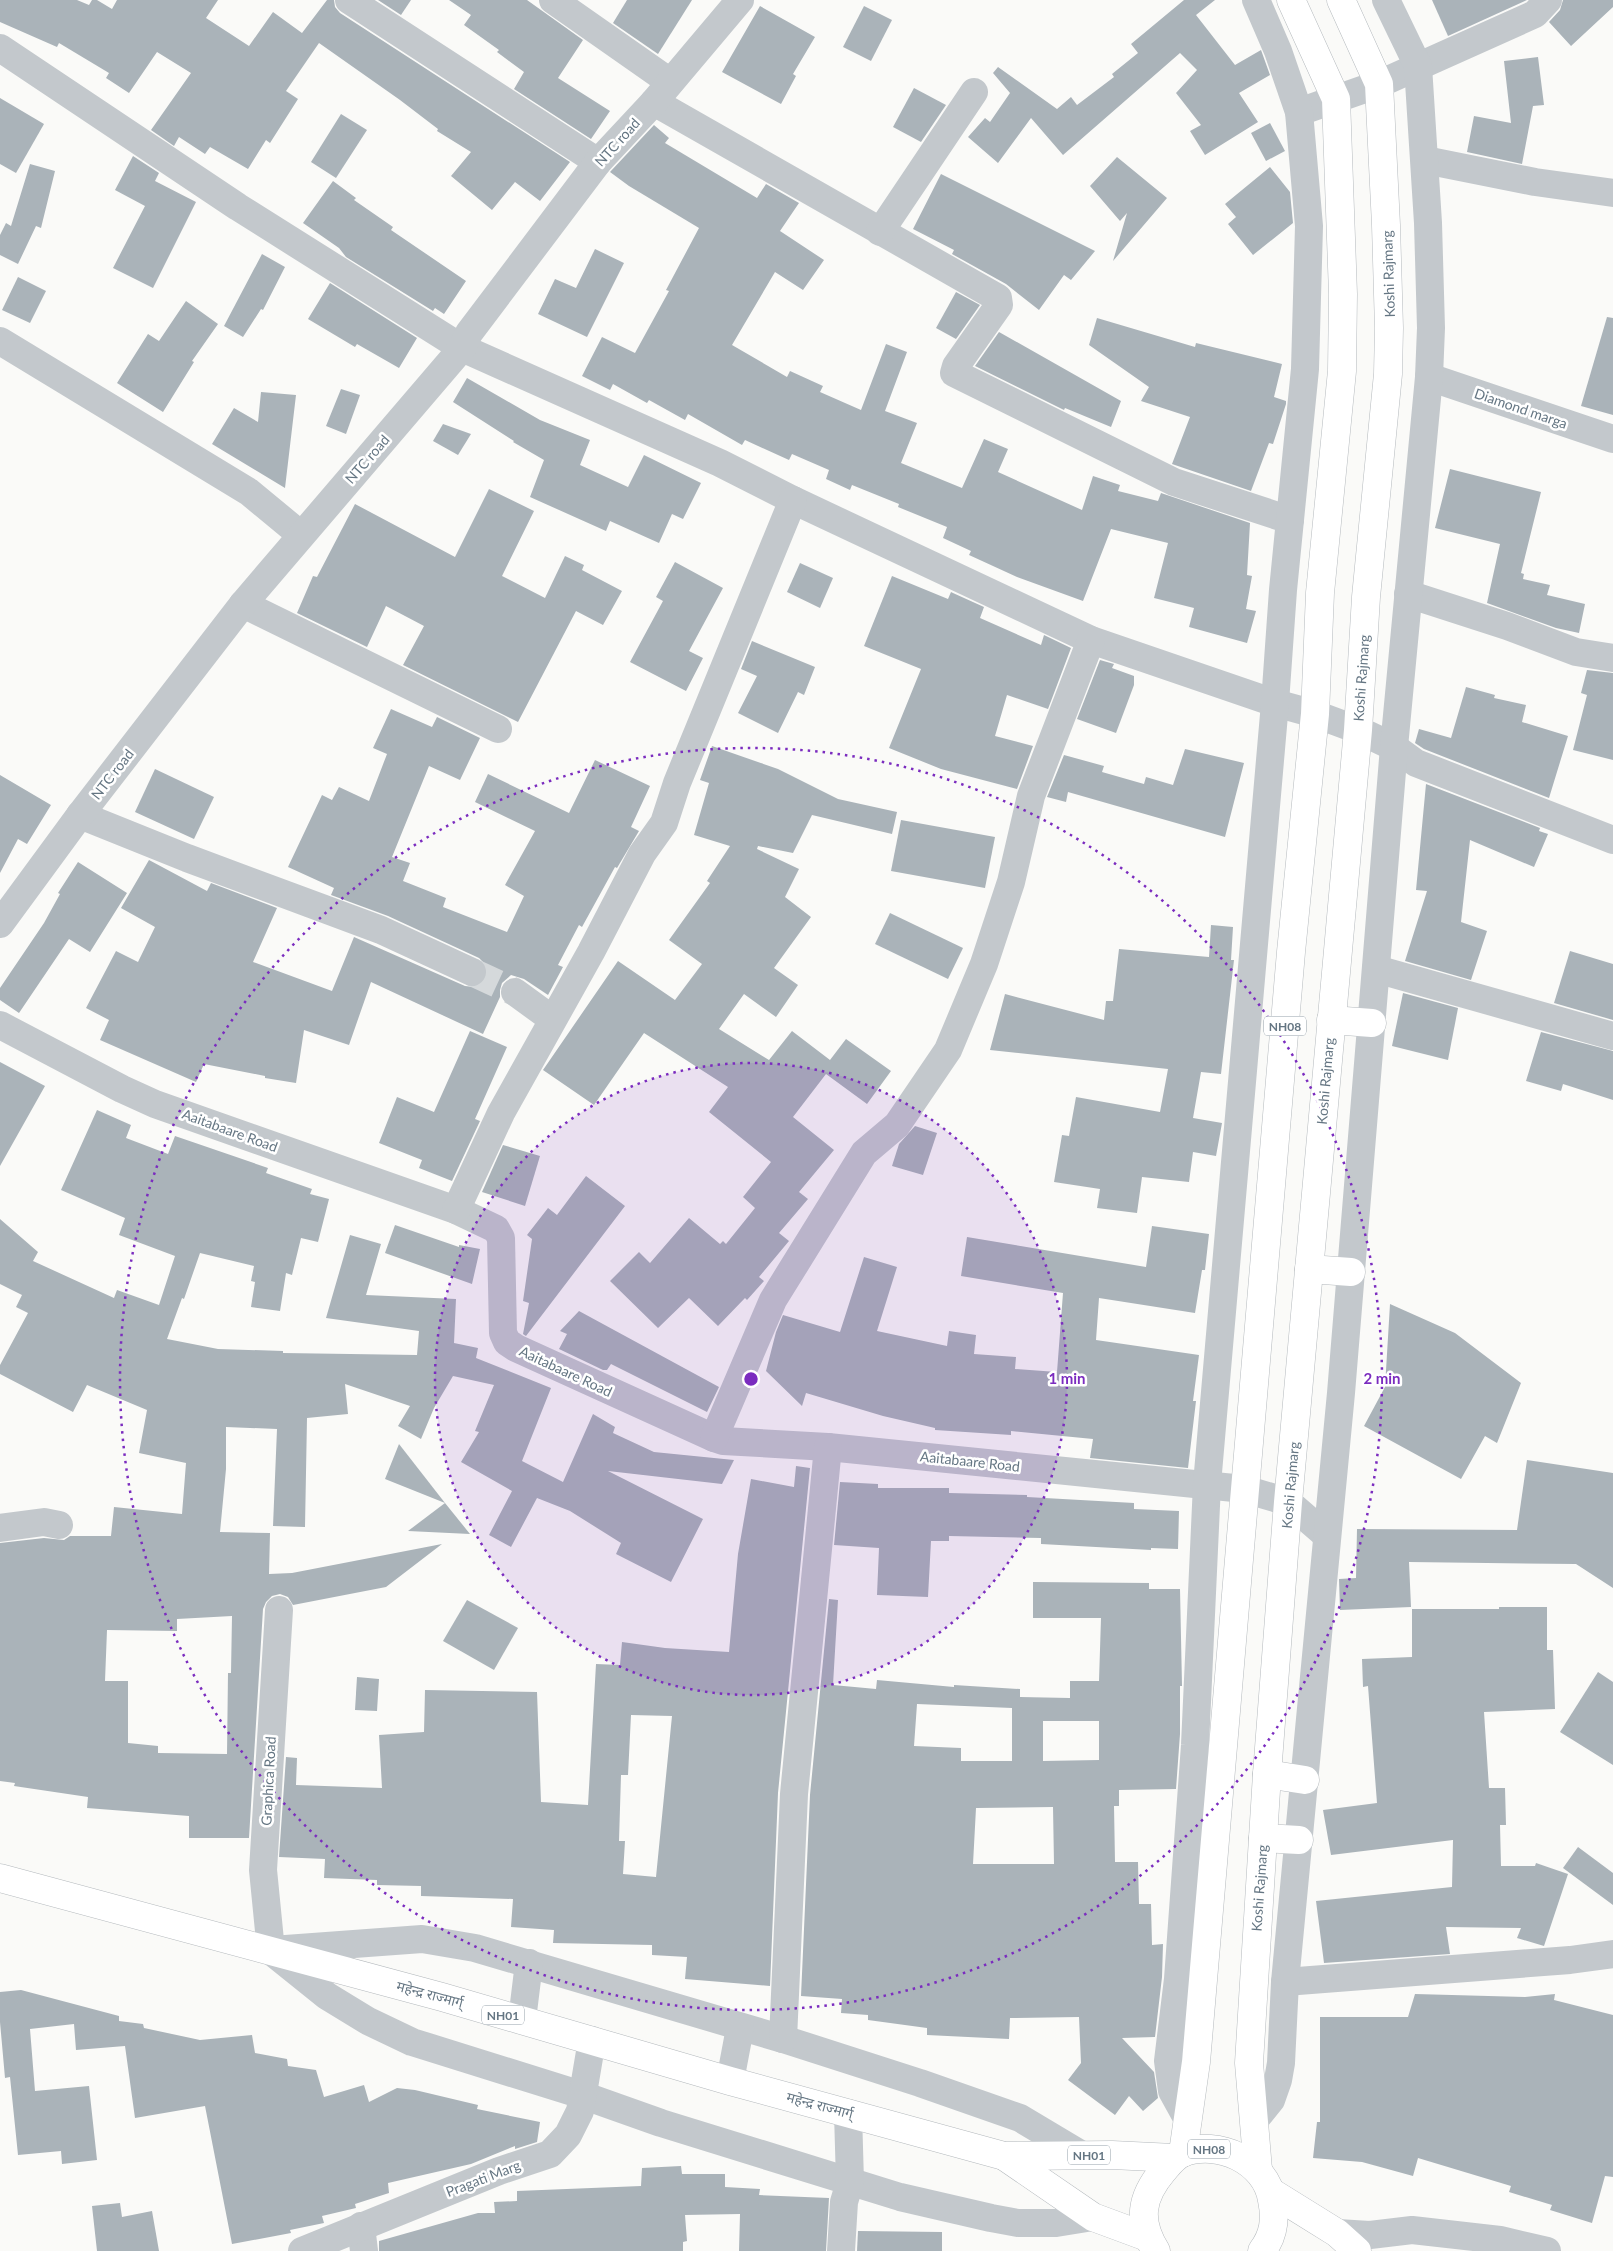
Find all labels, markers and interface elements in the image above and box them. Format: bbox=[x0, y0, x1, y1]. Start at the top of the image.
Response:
street label: NTC road bbox=[591, 114, 643, 170]
street label: Koshi Rajmarg bbox=[1378, 230, 1398, 318]
street label: Diamond marga bbox=[1472, 384, 1570, 432]
street label: NTC road bbox=[341, 431, 393, 487]
street label: Koshi Rajmarg bbox=[1349, 634, 1373, 722]
street label: NTC road bbox=[87, 746, 137, 802]
road number: NH08 bbox=[1264, 1016, 1306, 1036]
street label: Koshi Rajmarg bbox=[1313, 1037, 1337, 1125]
street label: Aaitabaare Road bbox=[180, 1105, 280, 1155]
street label: Aaitabaare Road bbox=[517, 1342, 615, 1400]
text: 1 min bbox=[1048, 1369, 1086, 1387]
text: 2 min bbox=[1363, 1369, 1401, 1387]
centre of rings bbox=[742, 1370, 760, 1388]
street label: Koshi Rajmarg bbox=[1278, 1441, 1302, 1529]
street label: Aaitabaare Road bbox=[919, 1447, 1021, 1475]
street label: Graphica Road bbox=[257, 1736, 279, 1826]
street label: Koshi Rajmarg bbox=[1247, 1844, 1271, 1932]
street label: महेन्द्र राज्मार्ग् bbox=[394, 1977, 467, 2014]
road number: NH01 bbox=[482, 2006, 524, 2024]
street label: महेन्द्र राज्मार्ग् bbox=[784, 2088, 857, 2125]
road number: NH08 bbox=[1188, 2140, 1230, 2158]
road number: NH01 bbox=[1068, 2146, 1110, 2164]
street label: Pragati Marg bbox=[443, 2156, 523, 2200]

